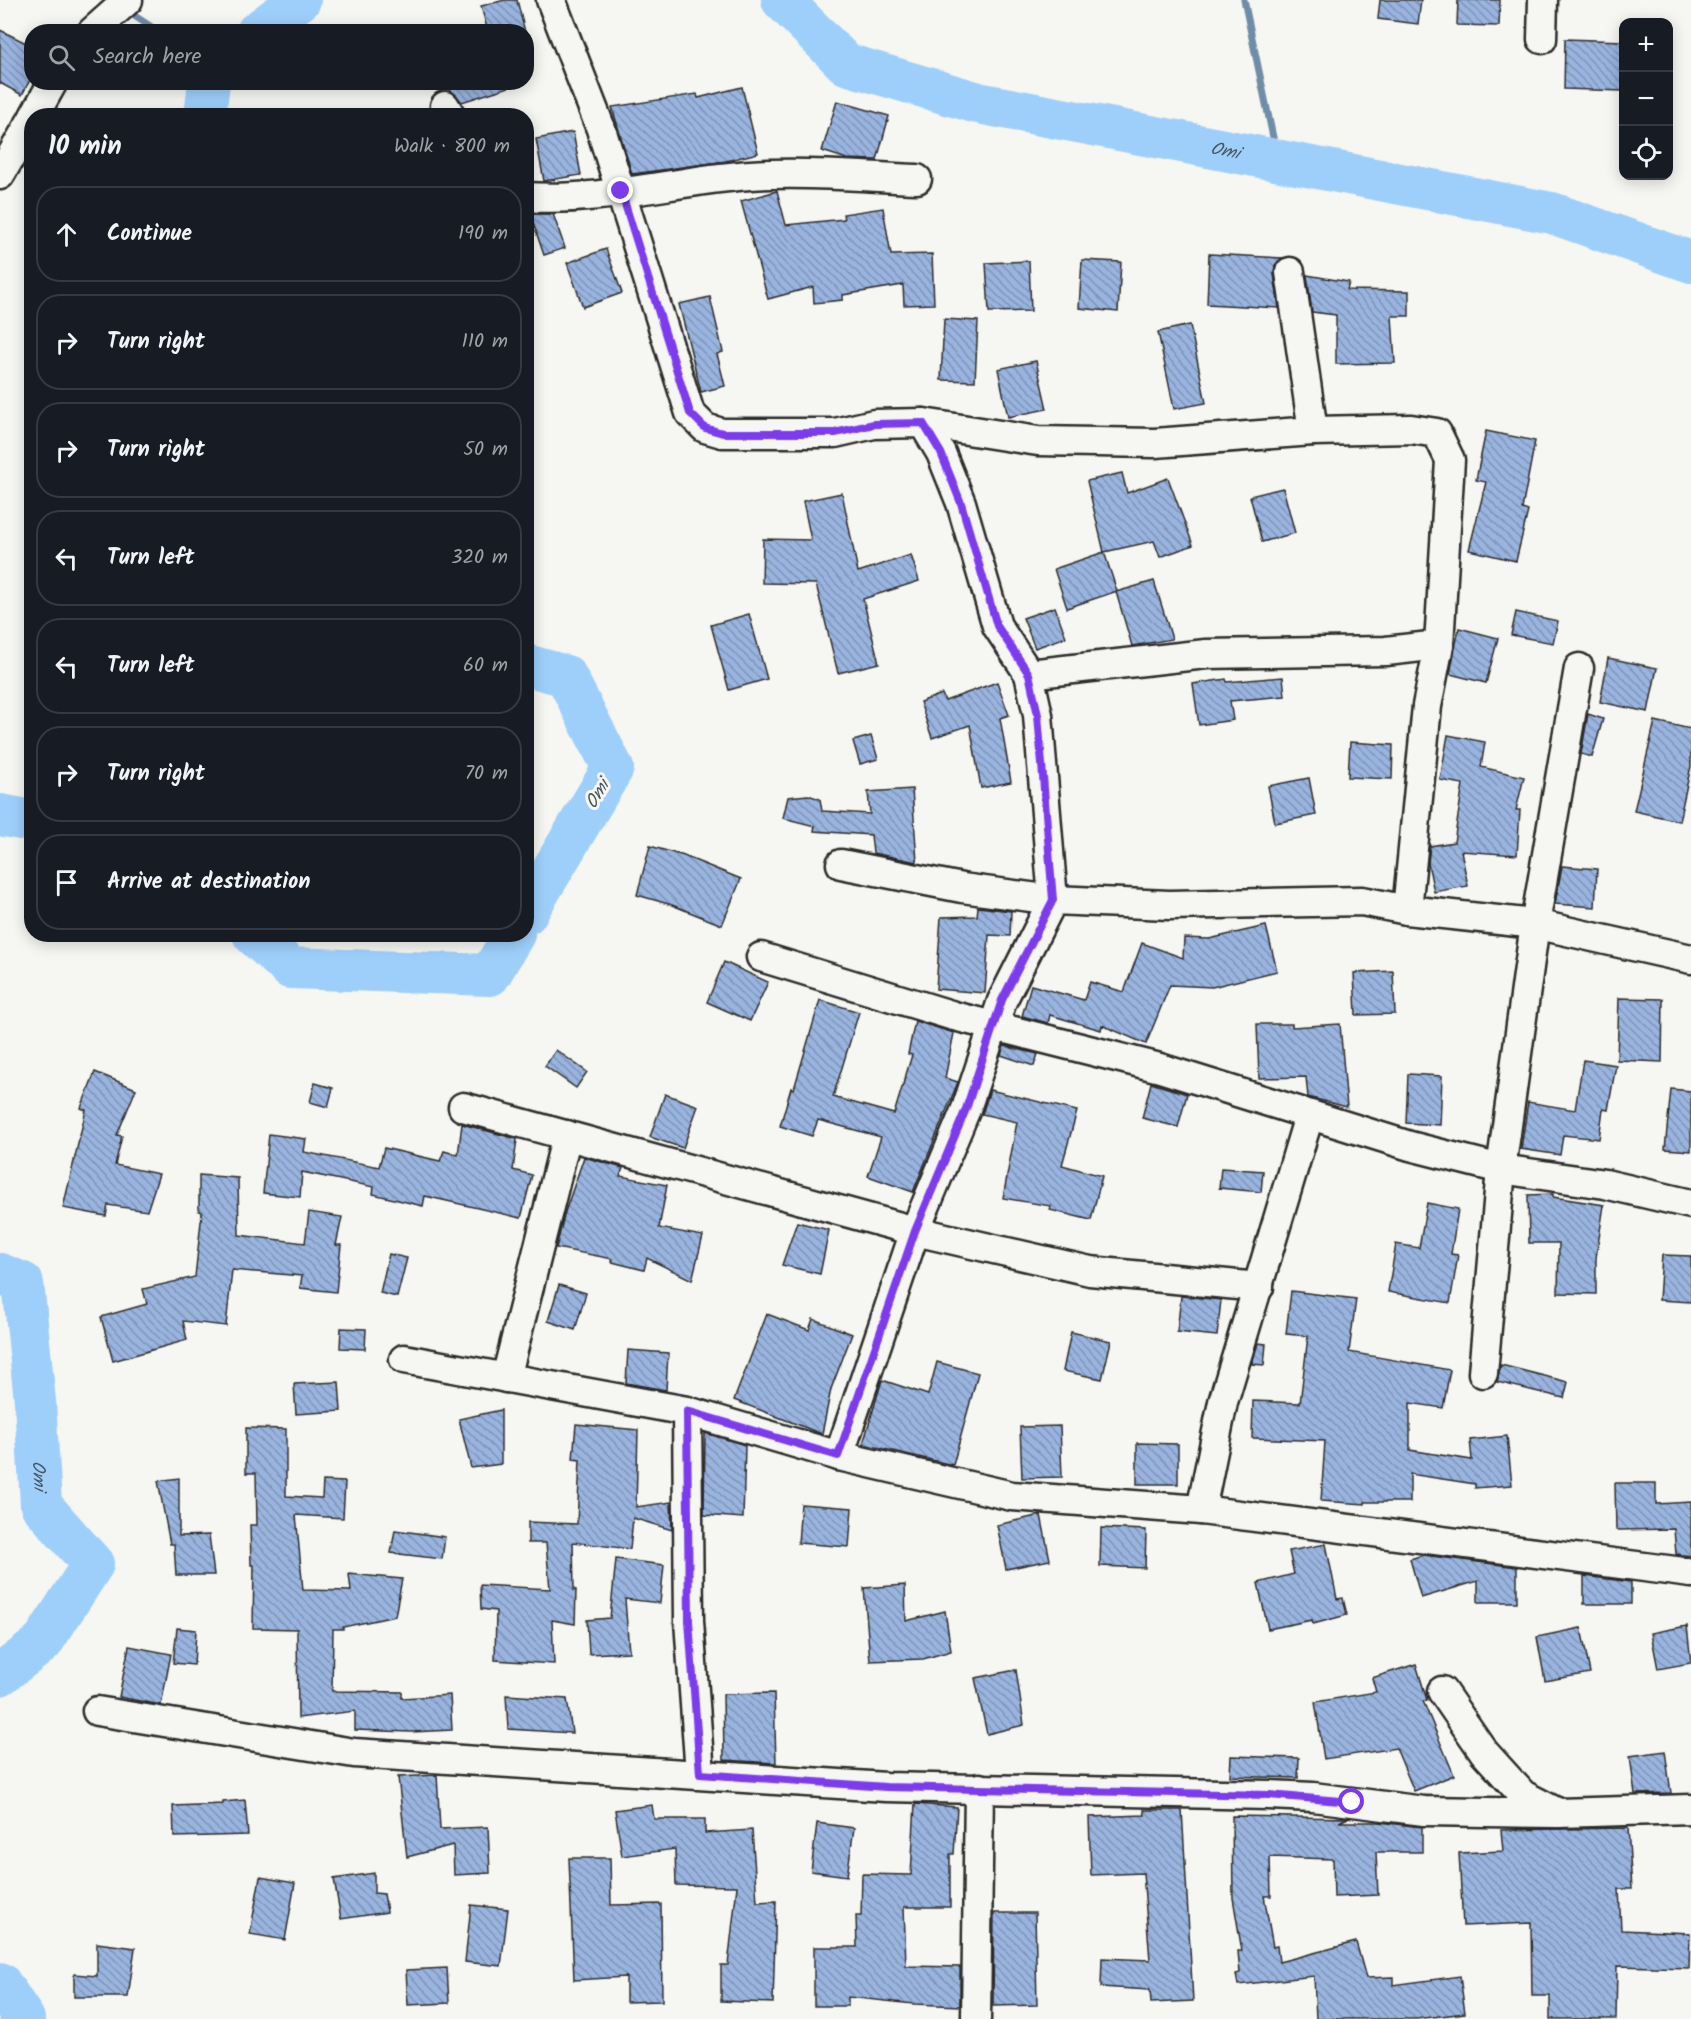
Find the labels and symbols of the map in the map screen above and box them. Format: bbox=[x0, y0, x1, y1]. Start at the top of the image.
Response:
water label: Omi bbox=[1208, 135, 1246, 170]
route end bbox=[607, 177, 633, 203]
water label: Omi bbox=[578, 771, 620, 815]
water label: Omi bbox=[22, 1460, 53, 1495]
route start bbox=[1338, 1788, 1364, 1814]

